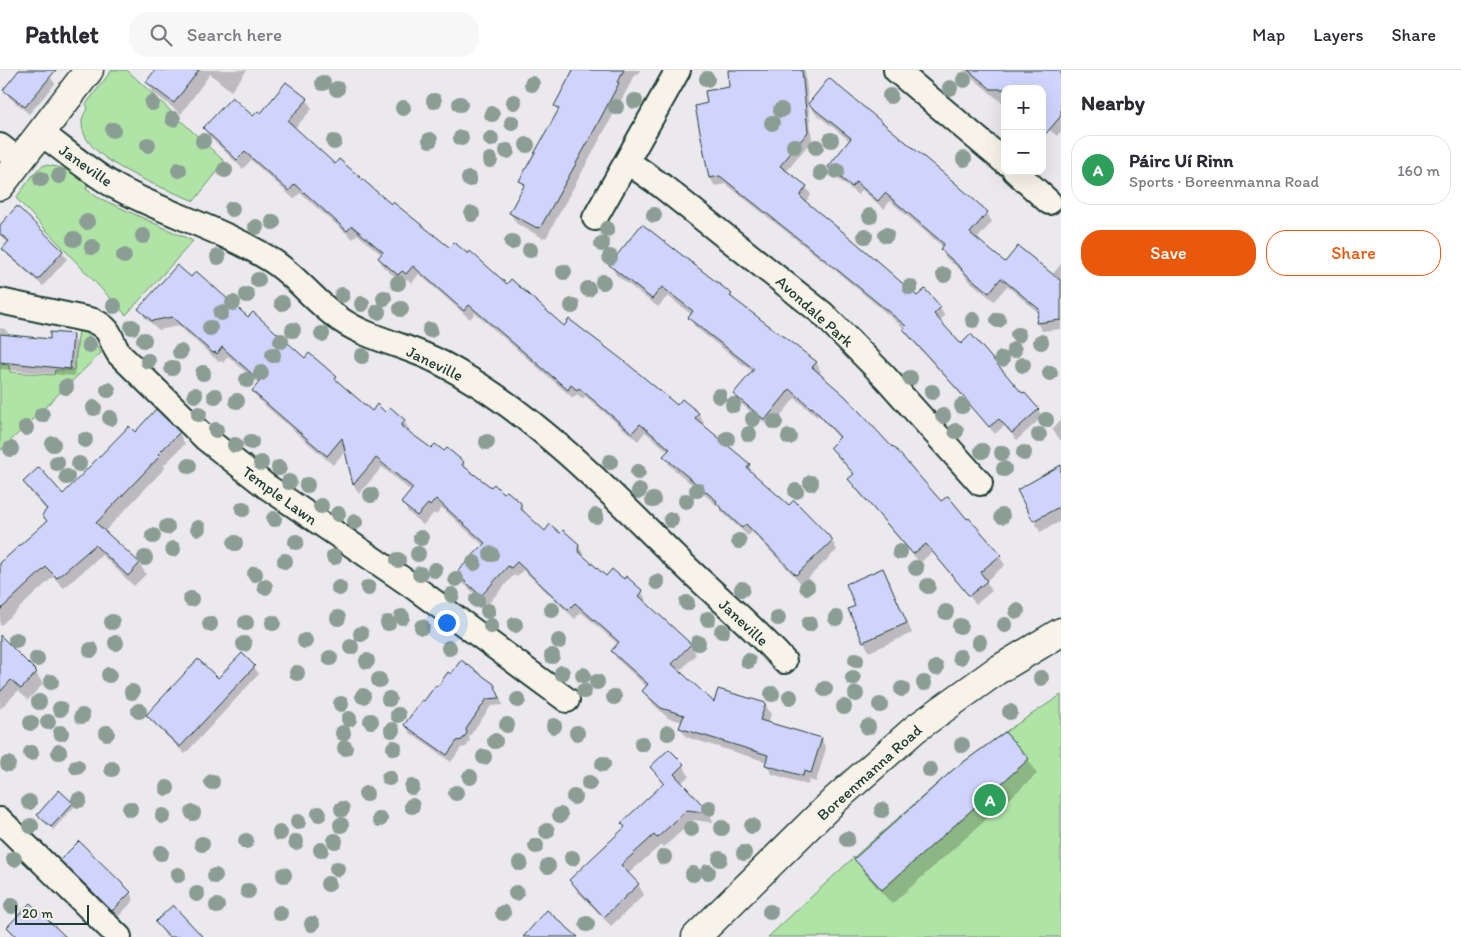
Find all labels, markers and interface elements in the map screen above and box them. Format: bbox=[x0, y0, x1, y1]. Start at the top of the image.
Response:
search box bbox=[129, 12, 479, 57]
text: Pathlet bbox=[25, 20, 99, 49]
icon: search bbox=[147, 21, 175, 49]
text: Search here bbox=[187, 23, 282, 46]
text: Map bbox=[1252, 24, 1285, 46]
text: Layers bbox=[1313, 24, 1363, 46]
text: Share bbox=[1391, 24, 1436, 46]
map controls bbox=[1001, 85, 1046, 175]
button: + bbox=[1001, 85, 1046, 130]
text: Nearby bbox=[1081, 90, 1145, 115]
button: − bbox=[1001, 130, 1046, 175]
street label: Janeville bbox=[55, 140, 116, 191]
text: Páirc Uí Rinn bbox=[1129, 149, 1233, 172]
text: A bbox=[1093, 161, 1103, 180]
text: 160 m bbox=[1397, 161, 1440, 180]
text: Sports · Boreenmanna Road bbox=[1129, 172, 1319, 191]
button: Save bbox=[1081, 230, 1256, 276]
button: Share bbox=[1266, 230, 1441, 276]
street label: Avondale Park bbox=[772, 272, 858, 352]
street label: Janeville bbox=[403, 342, 466, 385]
street label: Temple Lawn bbox=[239, 462, 321, 529]
street label: Janeville bbox=[715, 595, 772, 650]
your location bbox=[434, 610, 460, 636]
street label: Boreenmanna Road bbox=[813, 720, 926, 824]
pin: A bbox=[974, 781, 1006, 819]
scale bar bbox=[15, 902, 89, 925]
text: 20 m bbox=[22, 905, 53, 922]

